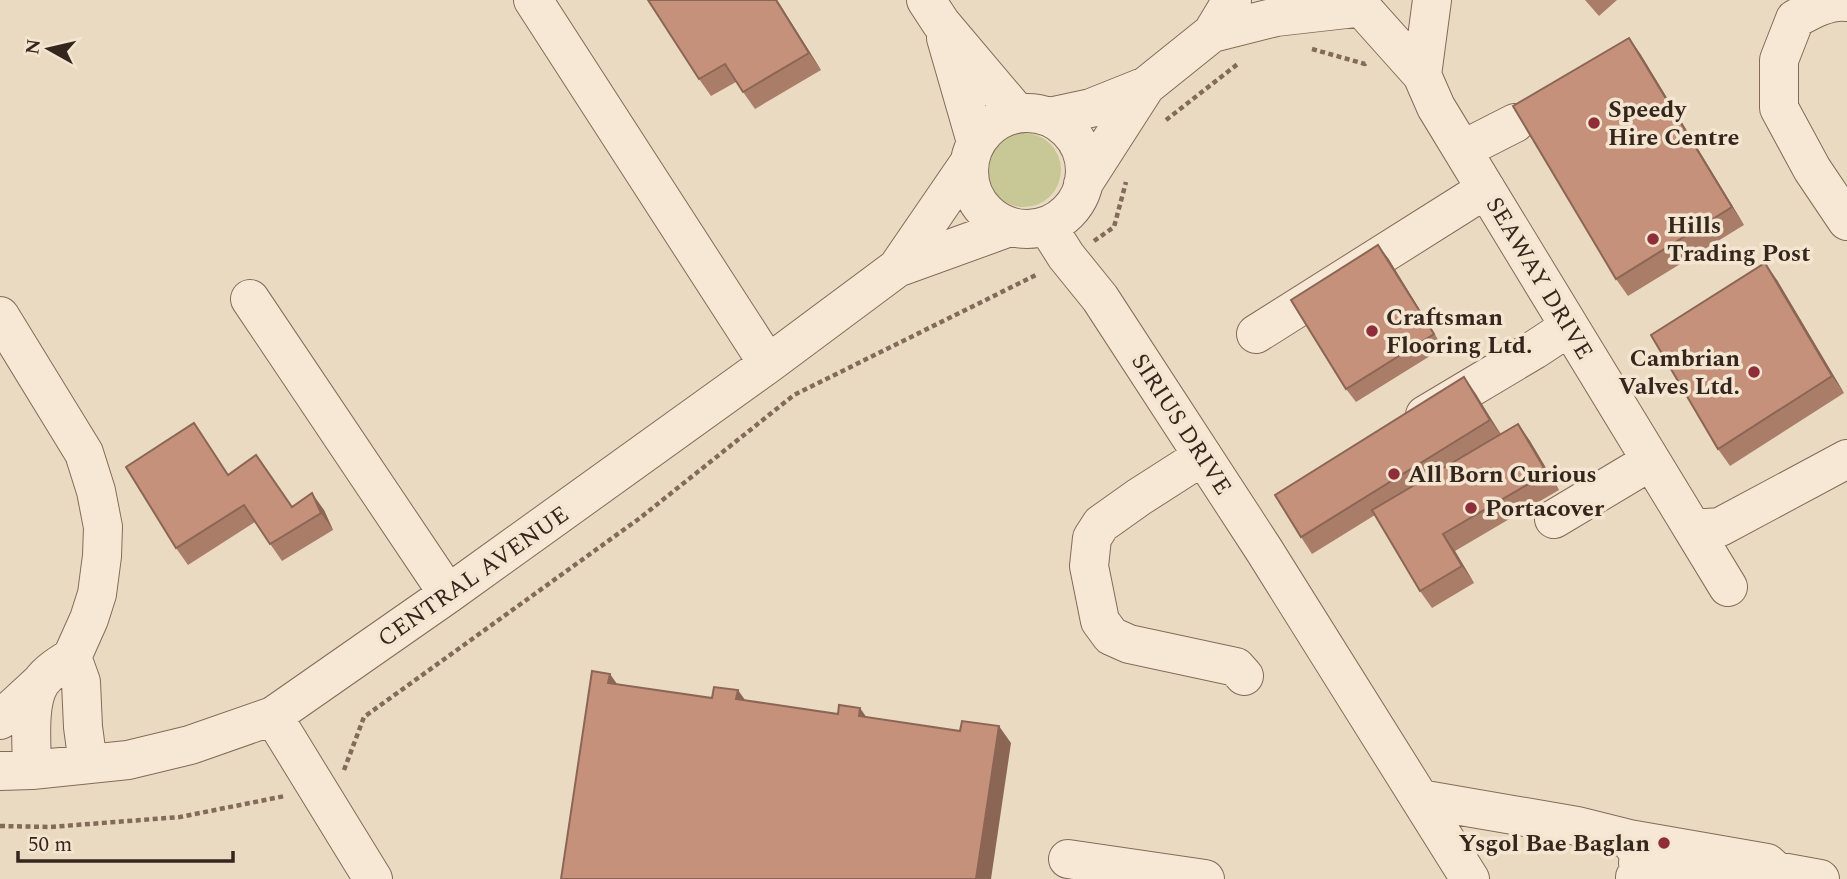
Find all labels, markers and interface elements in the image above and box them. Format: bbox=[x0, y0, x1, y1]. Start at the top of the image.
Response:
north arrow bbox=[14, 14, 84, 84]
text: N bbox=[18, 37, 49, 57]
place label: Speedy Hire Centre bbox=[1608, 92, 1739, 156]
marker: Speedy Hire Centre bbox=[1586, 115, 1602, 131]
street label: SEAWAY DRIVE bbox=[1476, 190, 1602, 367]
place label: Hills Trading Post bbox=[1667, 208, 1811, 272]
marker: Hills Trading Post bbox=[1645, 231, 1661, 247]
place label: Craftsman Flooring Ltd. bbox=[1386, 300, 1532, 364]
marker: Craftsman Flooring Ltd. bbox=[1364, 323, 1380, 339]
place label: Cambrian Valves Ltd. bbox=[1618, 341, 1740, 405]
street label: SIRIUS DRIVE bbox=[1122, 347, 1241, 503]
marker: Cambrian Valves Ltd. bbox=[1746, 364, 1762, 380]
place label: All Born Curious bbox=[1408, 457, 1597, 493]
marker: All Born Curious bbox=[1386, 466, 1402, 482]
place label: Portacover bbox=[1485, 491, 1605, 527]
street label: CENTRAL AVENUE bbox=[370, 497, 577, 657]
marker: Portacover bbox=[1463, 500, 1479, 516]
scale bar bbox=[18, 820, 233, 864]
place label: Ysgol Bae Baglan bbox=[1459, 826, 1650, 862]
text: 50 m bbox=[28, 829, 72, 861]
marker: Ysgol Bae Baglan bbox=[1656, 835, 1672, 851]

